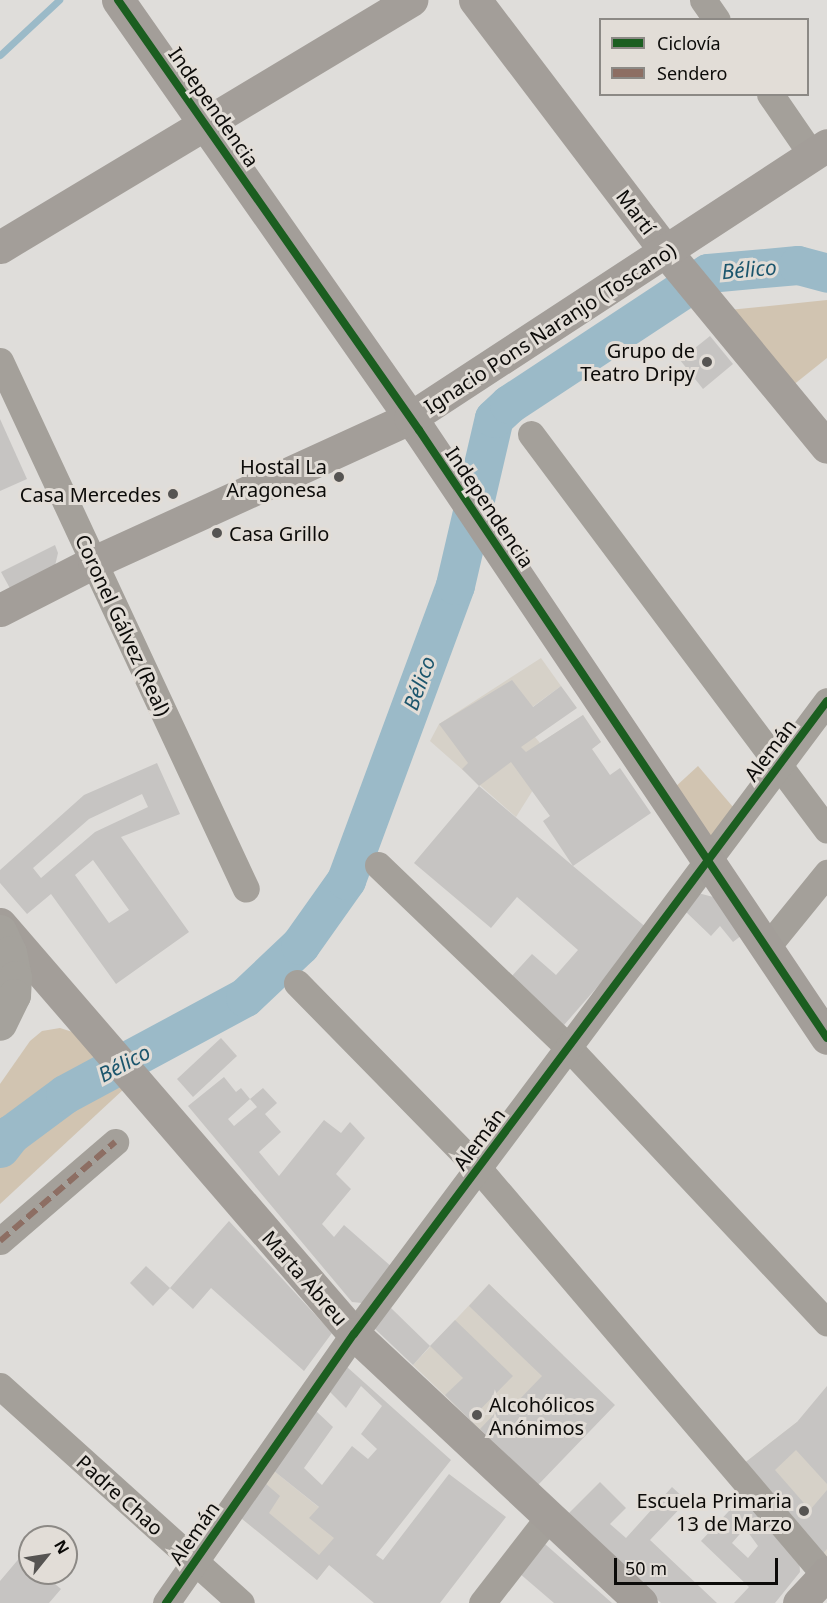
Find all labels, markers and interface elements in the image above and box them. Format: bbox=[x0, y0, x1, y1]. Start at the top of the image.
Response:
legend bbox=[599, 18, 809, 96]
text: Ciclovía bbox=[657, 31, 721, 55]
street label: Independencia bbox=[164, 43, 264, 171]
text: Sendero bbox=[657, 61, 727, 85]
street label: Martí bbox=[611, 185, 661, 239]
street label: Ignacio Pons Naranjo (Toscano) bbox=[420, 238, 680, 418]
water label: Bélico bbox=[720, 254, 778, 284]
place label: Grupo de Teatro Dripy bbox=[580, 338, 695, 385]
marker: Grupo de Teatro Dripy bbox=[700, 355, 714, 369]
street label: Independencia bbox=[441, 442, 539, 572]
place label: Hostal La Aragonesa bbox=[226, 454, 327, 501]
marker: Hostal La Aragonesa bbox=[332, 470, 346, 484]
place label: Casa Mercedes bbox=[20, 482, 161, 506]
marker: Casa Mercedes bbox=[166, 487, 180, 501]
place label: Casa Grillo bbox=[229, 521, 329, 545]
marker: Casa Grillo bbox=[210, 526, 224, 540]
street label: Coronel Gálvez (Real) bbox=[70, 530, 176, 720]
water label: Bélico bbox=[398, 653, 440, 713]
street label: Alemán bbox=[739, 714, 801, 786]
water label: Bélico bbox=[94, 1039, 154, 1087]
street label: Alemán bbox=[448, 1103, 510, 1175]
street label: Marta Abreu bbox=[257, 1226, 353, 1330]
place label: Alcohólicos Anónimos bbox=[489, 1392, 595, 1439]
marker: Alcohólicos Anónimos bbox=[470, 1408, 484, 1422]
street label: Padre Chao bbox=[72, 1450, 168, 1540]
place label: Escuela Primaria 13 de Marzo bbox=[636, 1488, 792, 1535]
street label: Alemán bbox=[164, 1497, 224, 1569]
marker: Escuela Primaria 13 de Marzo bbox=[797, 1504, 811, 1518]
north arrow bbox=[18, 1525, 78, 1585]
text: N bbox=[49, 1536, 75, 1558]
scale bar bbox=[617, 1546, 780, 1584]
text: 50 m bbox=[625, 1556, 667, 1580]

